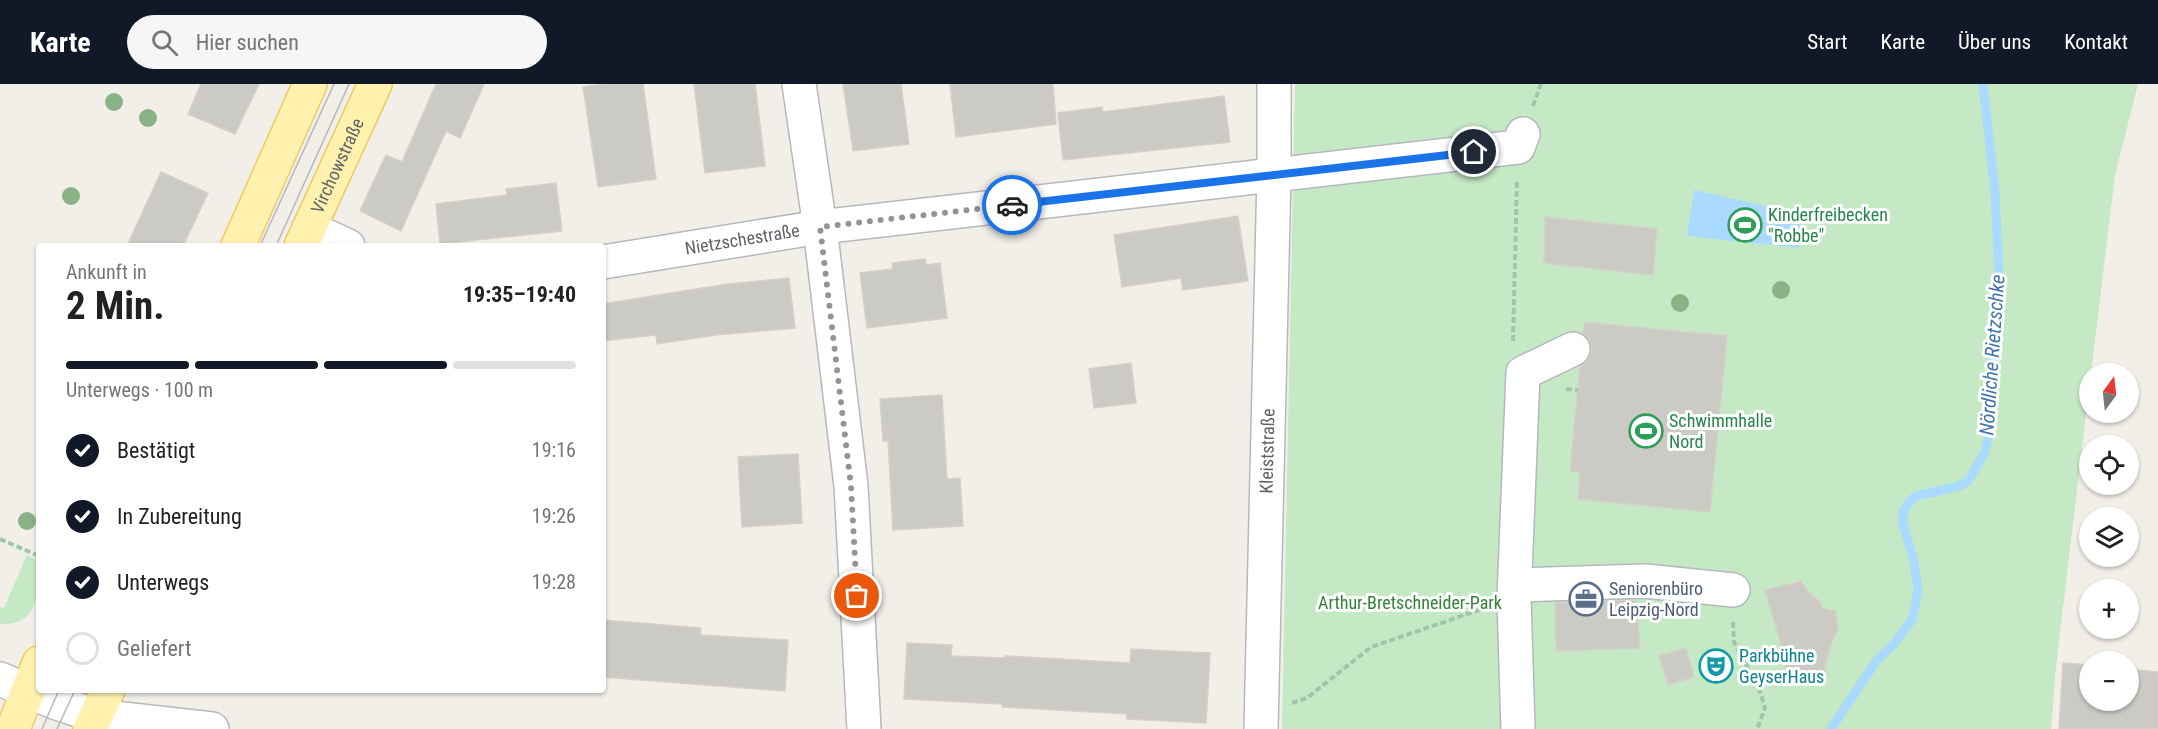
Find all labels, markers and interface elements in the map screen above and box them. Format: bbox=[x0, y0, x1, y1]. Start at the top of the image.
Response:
search box bbox=[127, 15, 547, 69]
text: Karte bbox=[30, 26, 91, 59]
icon: search bbox=[148, 26, 181, 59]
text: Hier suchen bbox=[196, 30, 299, 55]
text: Start bbox=[1807, 30, 1848, 54]
text: Karte bbox=[1881, 30, 1925, 54]
text: Über uns bbox=[1958, 30, 2031, 54]
text: Kontakt bbox=[2064, 30, 2128, 54]
street label: Virchowstraße bbox=[306, 115, 368, 217]
pin bbox=[1448, 126, 1499, 177]
icon: home bbox=[1457, 135, 1490, 168]
courier bbox=[982, 175, 1042, 235]
icon: car bbox=[996, 189, 1029, 222]
place label: Kinderfreibecken "Robbe" bbox=[1768, 204, 1888, 246]
sports icon: Kinderfreibecken "Robbe" bbox=[1727, 207, 1763, 243]
street label: Nietzschestraße bbox=[683, 219, 801, 259]
text: Ankunft in bbox=[66, 260, 147, 284]
water label: Nördliche Rietzschke bbox=[1974, 274, 2010, 436]
text: 19:35–19:40 bbox=[463, 282, 576, 307]
text: 2 Min. bbox=[66, 283, 165, 329]
north arrow bbox=[2079, 363, 2139, 423]
map controls bbox=[2079, 363, 2139, 711]
text: Unterwegs · 100 m bbox=[66, 378, 213, 402]
street label: Kleiststraße bbox=[1256, 408, 1279, 494]
place label: Schwimmhalle Nord bbox=[1669, 410, 1772, 452]
sports icon: Schwimmhalle Nord bbox=[1628, 413, 1664, 449]
icon: check bbox=[66, 434, 99, 467]
button: locate bbox=[2079, 435, 2139, 495]
text: Bestätigt bbox=[117, 438, 195, 463]
text: 19:16 bbox=[532, 438, 576, 462]
icon: check bbox=[66, 500, 99, 533]
text: In Zubereitung bbox=[117, 504, 242, 529]
text: 19:26 bbox=[532, 504, 576, 528]
button: layers bbox=[2079, 507, 2139, 567]
icon: check bbox=[66, 566, 99, 599]
text: Unterwegs bbox=[117, 570, 209, 595]
text: 19:28 bbox=[532, 570, 576, 594]
pin bbox=[831, 570, 882, 621]
place label: Seniorenbüro Leipzig-Nord bbox=[1609, 578, 1703, 620]
icon: bag bbox=[840, 579, 873, 612]
button: + bbox=[2079, 579, 2139, 639]
office icon: Seniorenbüro Leipzig-Nord bbox=[1568, 581, 1604, 617]
park label: Arthur-Bretschneider-Park bbox=[1318, 592, 1502, 613]
text: Geliefert bbox=[117, 636, 192, 661]
place label: Parkbühne GeyserHaus bbox=[1739, 645, 1824, 687]
theatre icon: Parkbühne GeyserHaus bbox=[1698, 648, 1734, 684]
button: − bbox=[2079, 651, 2139, 711]

